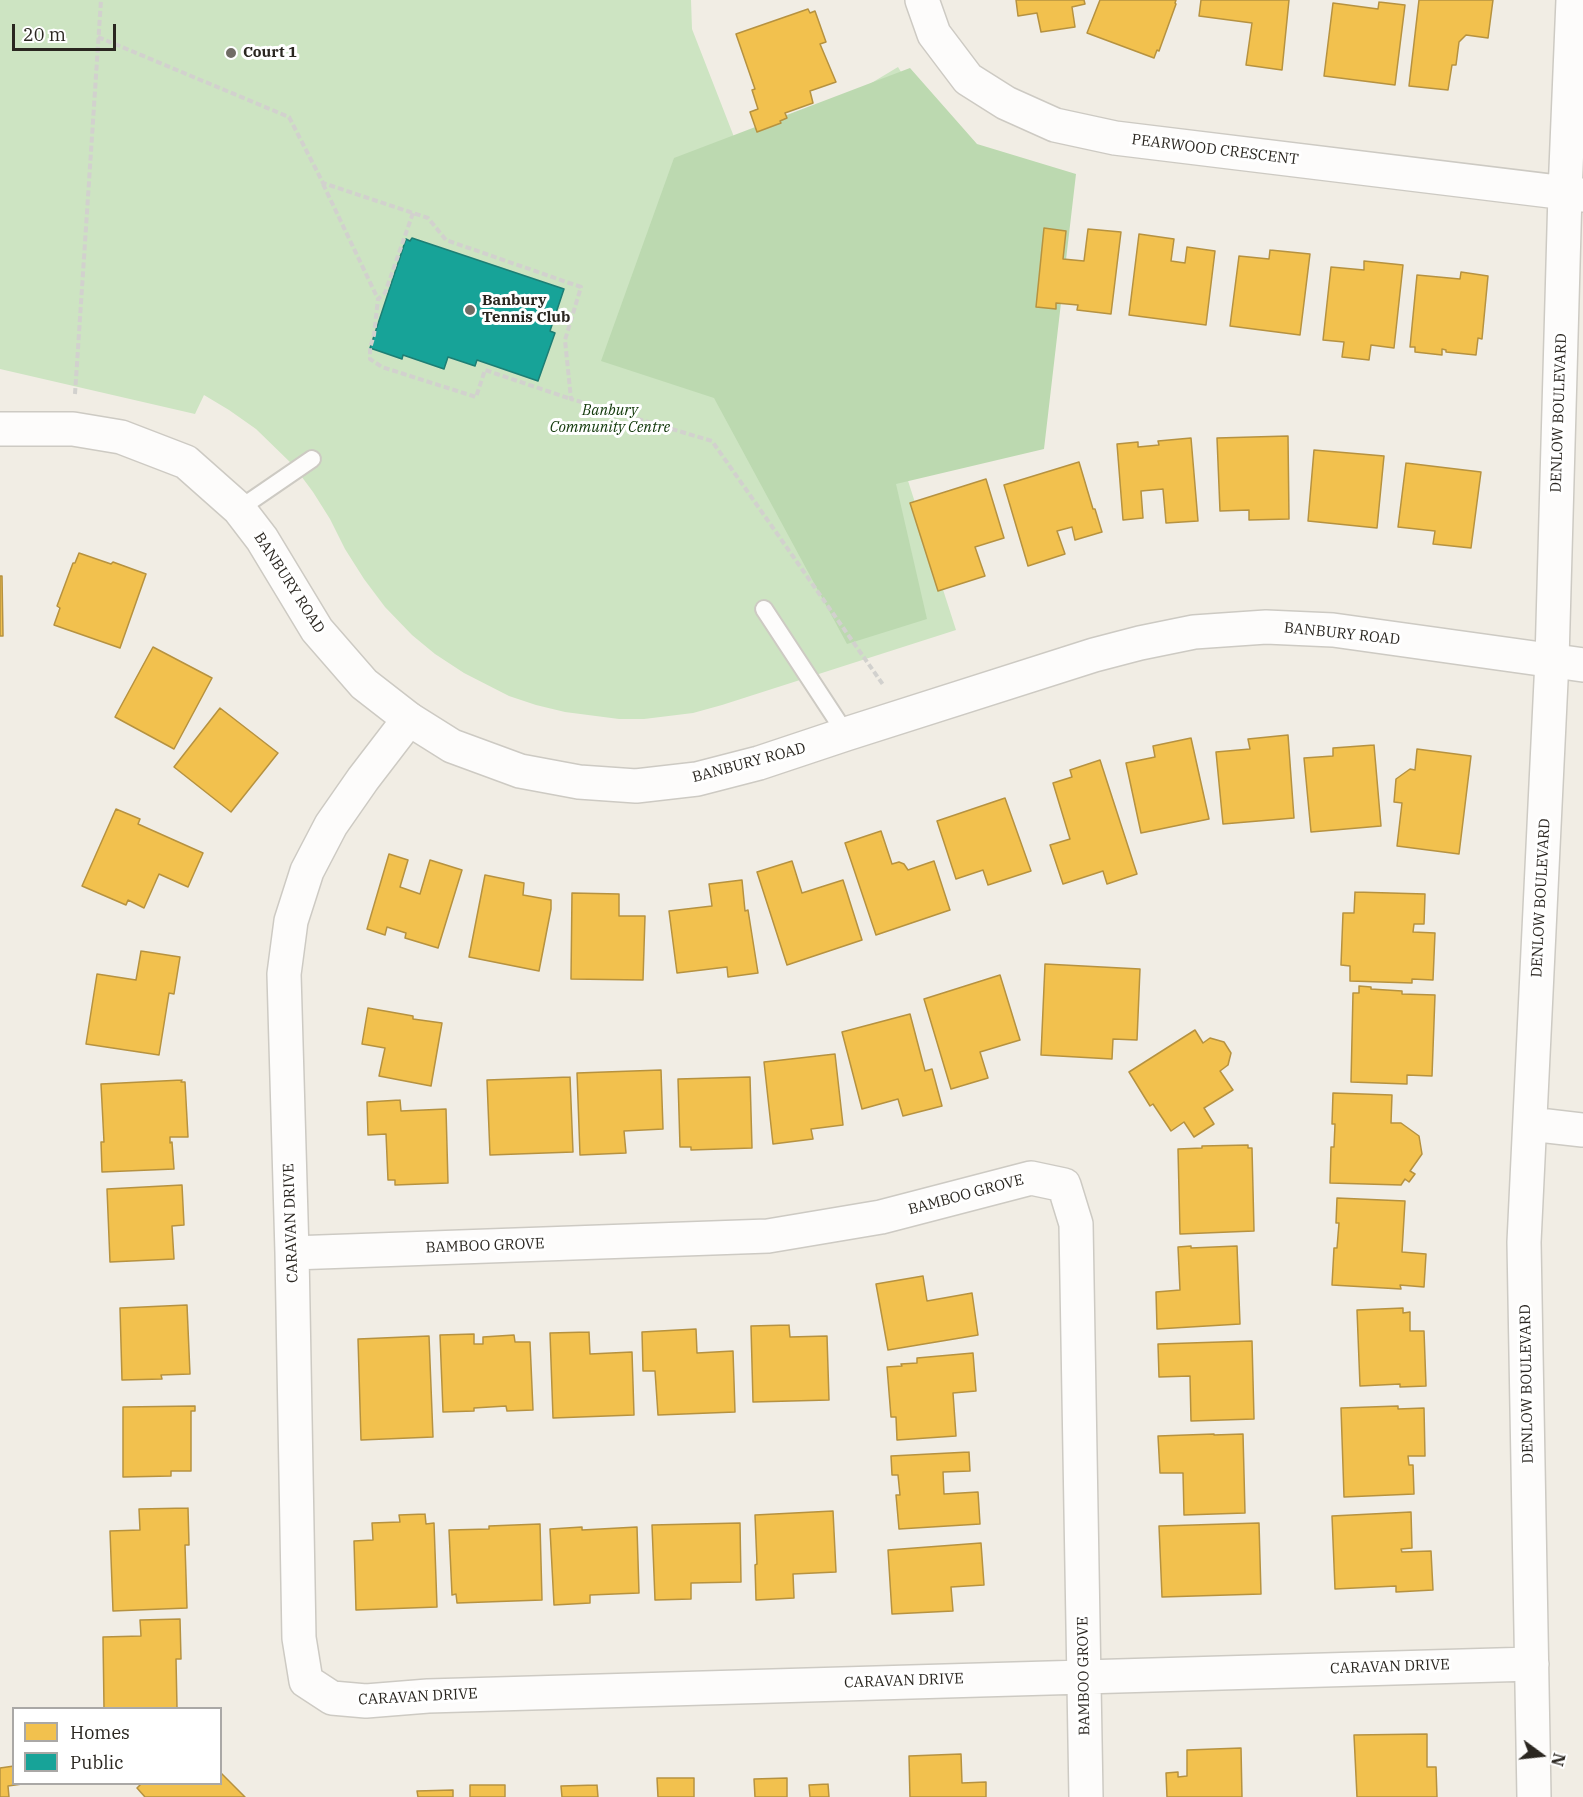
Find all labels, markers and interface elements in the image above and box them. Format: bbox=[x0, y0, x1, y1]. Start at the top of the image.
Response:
scale bar bbox=[15, 12, 118, 50]
text: 20 m bbox=[23, 23, 66, 46]
place label: Court 1 bbox=[243, 44, 297, 62]
marker: Court 1 bbox=[224, 46, 238, 60]
street label: PEARWOOD CRESCENT bbox=[1131, 131, 1299, 169]
place label: Banbury Tennis Club bbox=[482, 292, 570, 327]
marker: Banbury Tennis Club bbox=[463, 303, 477, 317]
street label: DENLOW BOULEVARD bbox=[1547, 333, 1571, 493]
park label: Banbury Community Centre bbox=[550, 402, 670, 437]
street label: BANBURY ROAD bbox=[250, 529, 328, 637]
street label: BANBURY ROAD bbox=[1283, 619, 1401, 649]
street label: BANBURY ROAD bbox=[690, 739, 808, 787]
street label: DENLOW BOULEVARD bbox=[1528, 818, 1554, 978]
street label: CARAVAN DRIVE bbox=[280, 1163, 302, 1283]
street label: BAMBOO GROVE bbox=[906, 1171, 1026, 1219]
street label: BAMBOO GROVE bbox=[425, 1235, 545, 1257]
street label: DENLOW BOULEVARD bbox=[1517, 1304, 1537, 1464]
street label: BAMBOO GROVE bbox=[1074, 1616, 1094, 1736]
street label: CARAVAN DRIVE bbox=[1330, 1656, 1450, 1678]
street label: CARAVAN DRIVE bbox=[844, 1670, 964, 1692]
street label: CARAVAN DRIVE bbox=[358, 1685, 478, 1709]
legend bbox=[12, 1707, 222, 1785]
text: Homes bbox=[70, 1721, 130, 1744]
north arrow bbox=[1511, 1725, 1571, 1785]
text: Public bbox=[70, 1751, 124, 1774]
text: N bbox=[1547, 1751, 1570, 1768]

